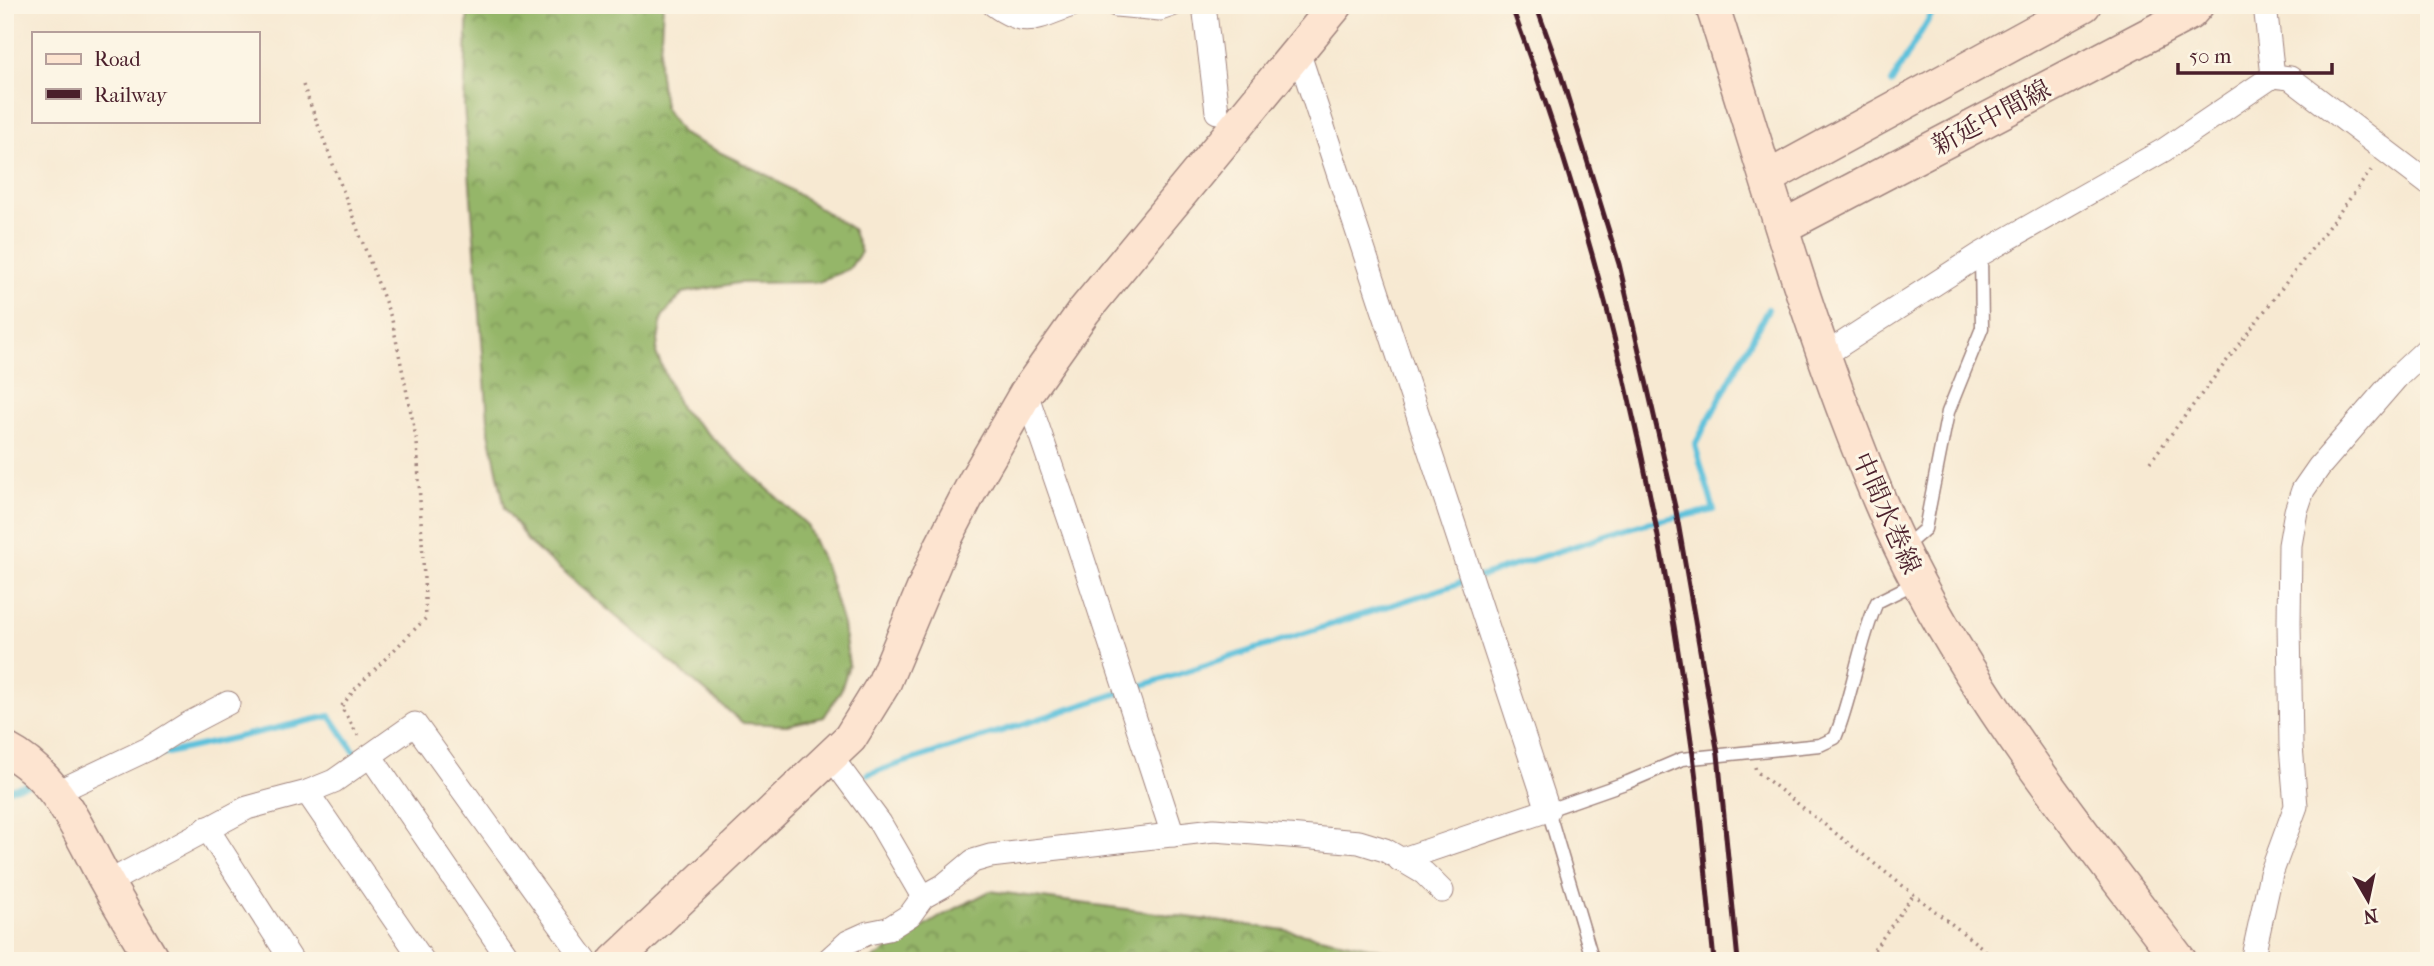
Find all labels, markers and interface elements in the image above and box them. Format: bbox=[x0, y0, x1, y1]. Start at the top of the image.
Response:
legend bbox=[32, 32, 259, 122]
scale bar bbox=[2178, 32, 2332, 76]
text: 50 m bbox=[2189, 44, 2232, 68]
text: Road bbox=[94, 47, 141, 71]
street label: 新延中間線 bbox=[1927, 73, 2056, 162]
text: Railway bbox=[94, 83, 168, 107]
street label: 中間水巻線 bbox=[1846, 448, 1927, 579]
north arrow bbox=[2332, 864, 2402, 934]
text: N bbox=[2361, 904, 2379, 928]

